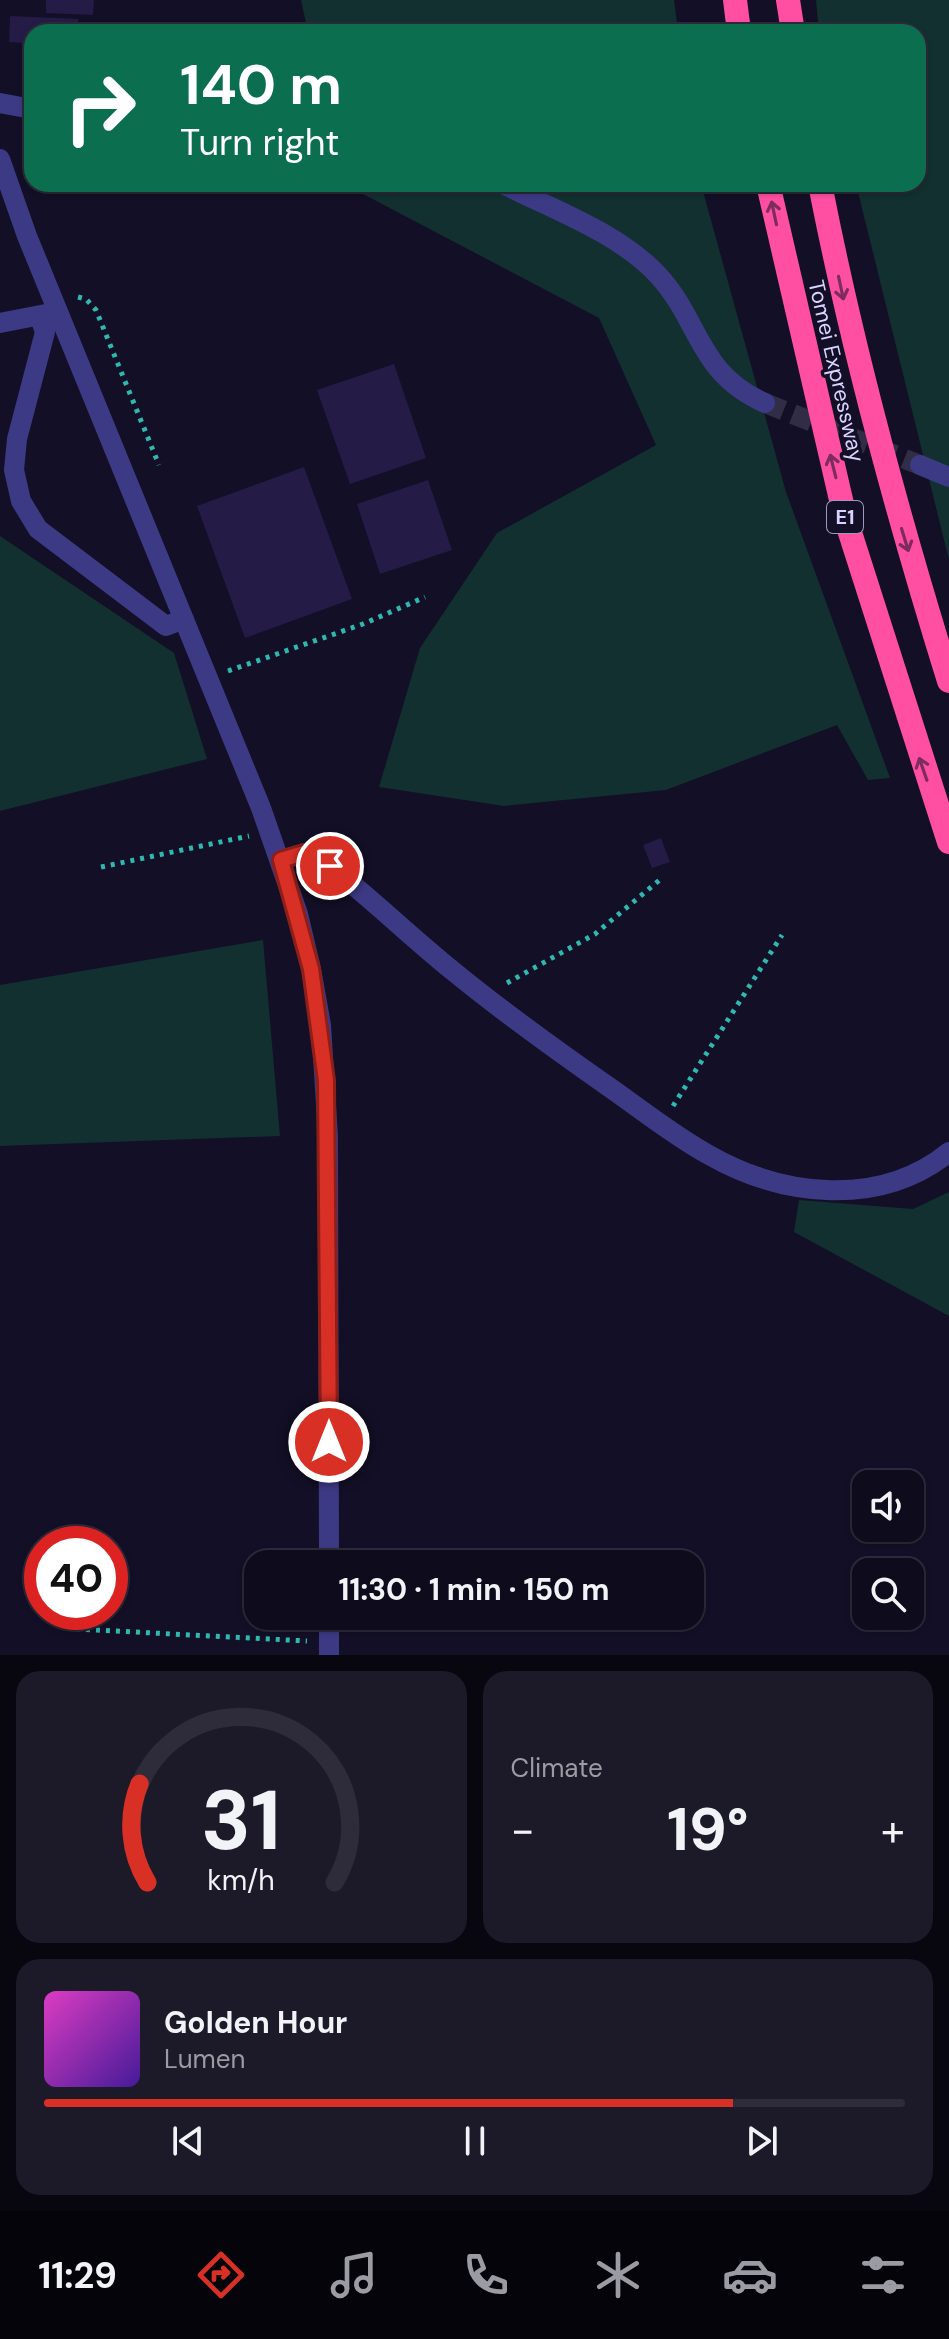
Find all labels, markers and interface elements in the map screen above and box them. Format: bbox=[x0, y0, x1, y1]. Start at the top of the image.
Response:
text: 140 m bbox=[180, 48, 342, 121]
icon: right bbox=[48, 56, 152, 160]
text: Turn right bbox=[180, 119, 339, 166]
one-way arrow bbox=[766, 201, 781, 226]
one-way arrow bbox=[834, 275, 849, 300]
street label: Tomei Expressway bbox=[801, 277, 872, 465]
one-way arrow bbox=[824, 454, 839, 480]
road number: E1 bbox=[827, 501, 863, 533]
one-way arrow bbox=[898, 526, 913, 552]
one-way arrow bbox=[915, 757, 930, 782]
pin bbox=[296, 832, 364, 900]
icon: arrive bbox=[308, 844, 352, 888]
position arrow bbox=[287, 1400, 371, 1484]
map controls bbox=[852, 1470, 924, 1630]
button: sound bbox=[852, 1470, 924, 1542]
speed limit sign: 40 bbox=[24, 1526, 128, 1630]
button: search bbox=[852, 1558, 924, 1630]
text: 11:30 · 1 min · 150 m bbox=[339, 1570, 609, 1609]
text: Climate bbox=[511, 1751, 603, 1785]
text: 31 bbox=[201, 1766, 281, 1875]
text: 19° bbox=[667, 1790, 749, 1869]
text: − bbox=[511, 1801, 535, 1859]
text: + bbox=[881, 1801, 905, 1859]
text: km/h bbox=[207, 1862, 275, 1899]
text: Golden Hour bbox=[164, 2003, 347, 2042]
text: Lumen bbox=[164, 2042, 245, 2076]
icon: previous bbox=[166, 2119, 210, 2163]
icon: pause bbox=[453, 2119, 497, 2163]
icon: next bbox=[740, 2119, 784, 2163]
icon: directions bbox=[193, 2247, 249, 2303]
icon: music bbox=[326, 2247, 382, 2303]
icon: phone bbox=[458, 2247, 514, 2303]
icon: climate bbox=[590, 2247, 646, 2303]
icon: car bbox=[722, 2247, 778, 2303]
icon: filters bbox=[855, 2247, 911, 2303]
text: 11:29 bbox=[38, 2252, 117, 2299]

